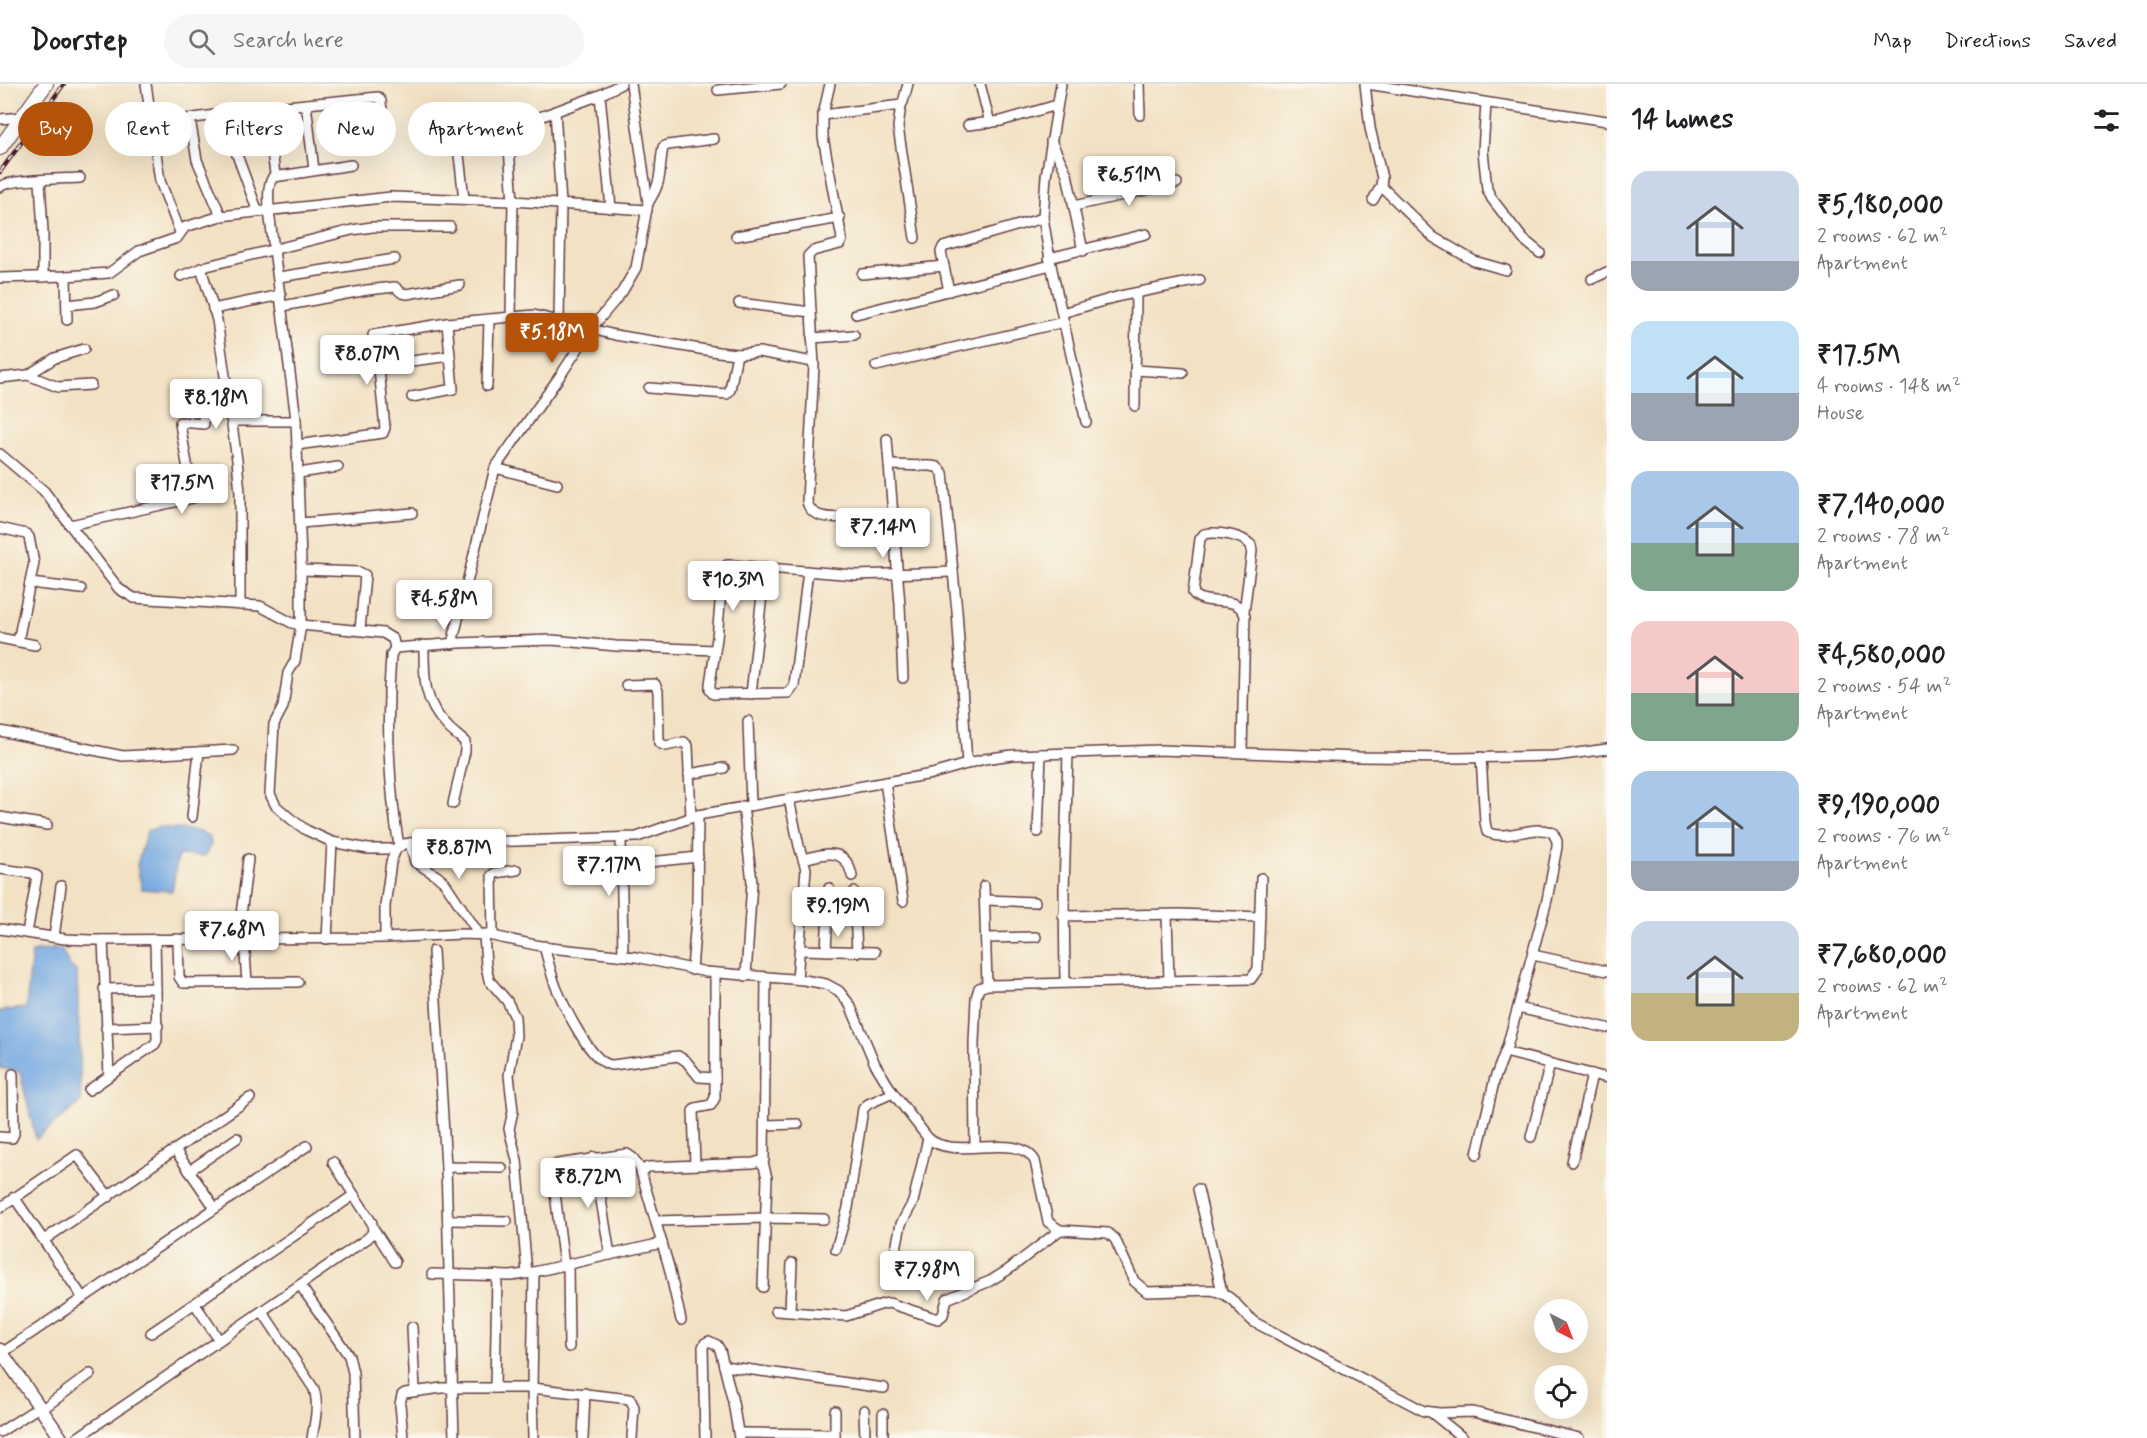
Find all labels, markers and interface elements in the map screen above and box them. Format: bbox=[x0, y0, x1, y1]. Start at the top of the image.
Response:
search box bbox=[164, 14, 584, 68]
text: Doorstep bbox=[30, 23, 128, 60]
icon: search bbox=[185, 25, 218, 58]
text: Search here bbox=[233, 27, 344, 55]
text: Map bbox=[1873, 27, 1912, 55]
text: Directions bbox=[1945, 27, 2031, 55]
text: Saved bbox=[2064, 27, 2117, 55]
chip: Buy bbox=[18, 102, 93, 156]
chip: Rent bbox=[105, 102, 192, 156]
chip: Filters bbox=[204, 102, 304, 156]
chip: New bbox=[316, 102, 396, 156]
chip: Apartment bbox=[408, 102, 545, 156]
text: 14 homes bbox=[1631, 103, 1733, 137]
icon: filters bbox=[2090, 104, 2123, 137]
pin: ₹6.51M bbox=[1080, 156, 1178, 207]
text: ₹6.51M bbox=[1097, 162, 1161, 189]
text: ₹5,180,000 bbox=[1817, 189, 1944, 223]
icon: home bbox=[1679, 195, 1751, 267]
text: 2 rooms · 62 m² bbox=[1817, 223, 1948, 250]
text: Apartment bbox=[1817, 250, 1908, 277]
pin: ₹5.18M bbox=[503, 313, 601, 364]
text: ₹5.18M bbox=[519, 319, 585, 346]
pin: ₹8.07M bbox=[318, 335, 416, 386]
text: ₹17.5M bbox=[1817, 339, 1900, 373]
text: ₹8.07M bbox=[334, 341, 400, 368]
icon: home bbox=[1679, 345, 1751, 417]
text: 4 rooms · 148 m² bbox=[1817, 373, 1961, 400]
pin: ₹8.18M bbox=[167, 379, 265, 430]
text: ₹8.18M bbox=[184, 385, 248, 412]
text: House bbox=[1817, 400, 1864, 427]
pin: ₹17.5M bbox=[133, 464, 231, 515]
text: ₹17.5M bbox=[150, 470, 214, 497]
text: ₹7,140,000 bbox=[1817, 489, 1945, 523]
icon: home bbox=[1679, 495, 1751, 567]
pin: ₹7.14M bbox=[834, 508, 932, 559]
text: ₹7.14M bbox=[850, 514, 916, 541]
text: 2 rooms · 78 m² bbox=[1817, 523, 1950, 550]
text: Apartment bbox=[1817, 550, 1908, 577]
pin: ₹10.3M bbox=[684, 561, 782, 612]
text: ₹10.3M bbox=[702, 567, 764, 594]
pin: ₹4.58M bbox=[395, 580, 493, 631]
text: ₹4.58M bbox=[410, 586, 478, 613]
text: ₹4,580,000 bbox=[1817, 639, 1946, 673]
icon: home bbox=[1679, 645, 1751, 717]
text: 2 rooms · 54 m² bbox=[1817, 673, 1951, 700]
text: Apartment bbox=[1817, 700, 1908, 727]
text: ₹9,190,000 bbox=[1817, 789, 1940, 823]
icon: home bbox=[1679, 795, 1751, 867]
text: 2 rooms · 76 m² bbox=[1817, 823, 1950, 850]
pin: ₹8.87M bbox=[410, 829, 508, 880]
text: ₹8.87M bbox=[426, 835, 492, 862]
pin: ₹7.17M bbox=[560, 846, 658, 897]
text: Apartment bbox=[1817, 850, 1908, 877]
text: ₹7.17M bbox=[577, 852, 641, 879]
pin: ₹9.19M bbox=[789, 887, 887, 938]
text: ₹9.19M bbox=[806, 893, 870, 920]
pin: ₹7.68M bbox=[183, 911, 281, 962]
text: ₹7.68M bbox=[199, 917, 265, 944]
text: ₹7,680,000 bbox=[1817, 939, 1947, 973]
icon: home bbox=[1679, 945, 1751, 1017]
text: 2 rooms · 62 m² bbox=[1817, 973, 1948, 1000]
text: Apartment bbox=[1817, 1000, 1908, 1027]
pin: ₹8.72M bbox=[539, 1158, 637, 1209]
text: ₹8.72M bbox=[554, 1164, 622, 1191]
pin: ₹7.98M bbox=[878, 1251, 976, 1302]
text: ₹7.98M bbox=[894, 1257, 960, 1284]
north arrow bbox=[1534, 1299, 1588, 1353]
map controls bbox=[1534, 1299, 1588, 1419]
button: locate bbox=[1534, 1365, 1588, 1419]

